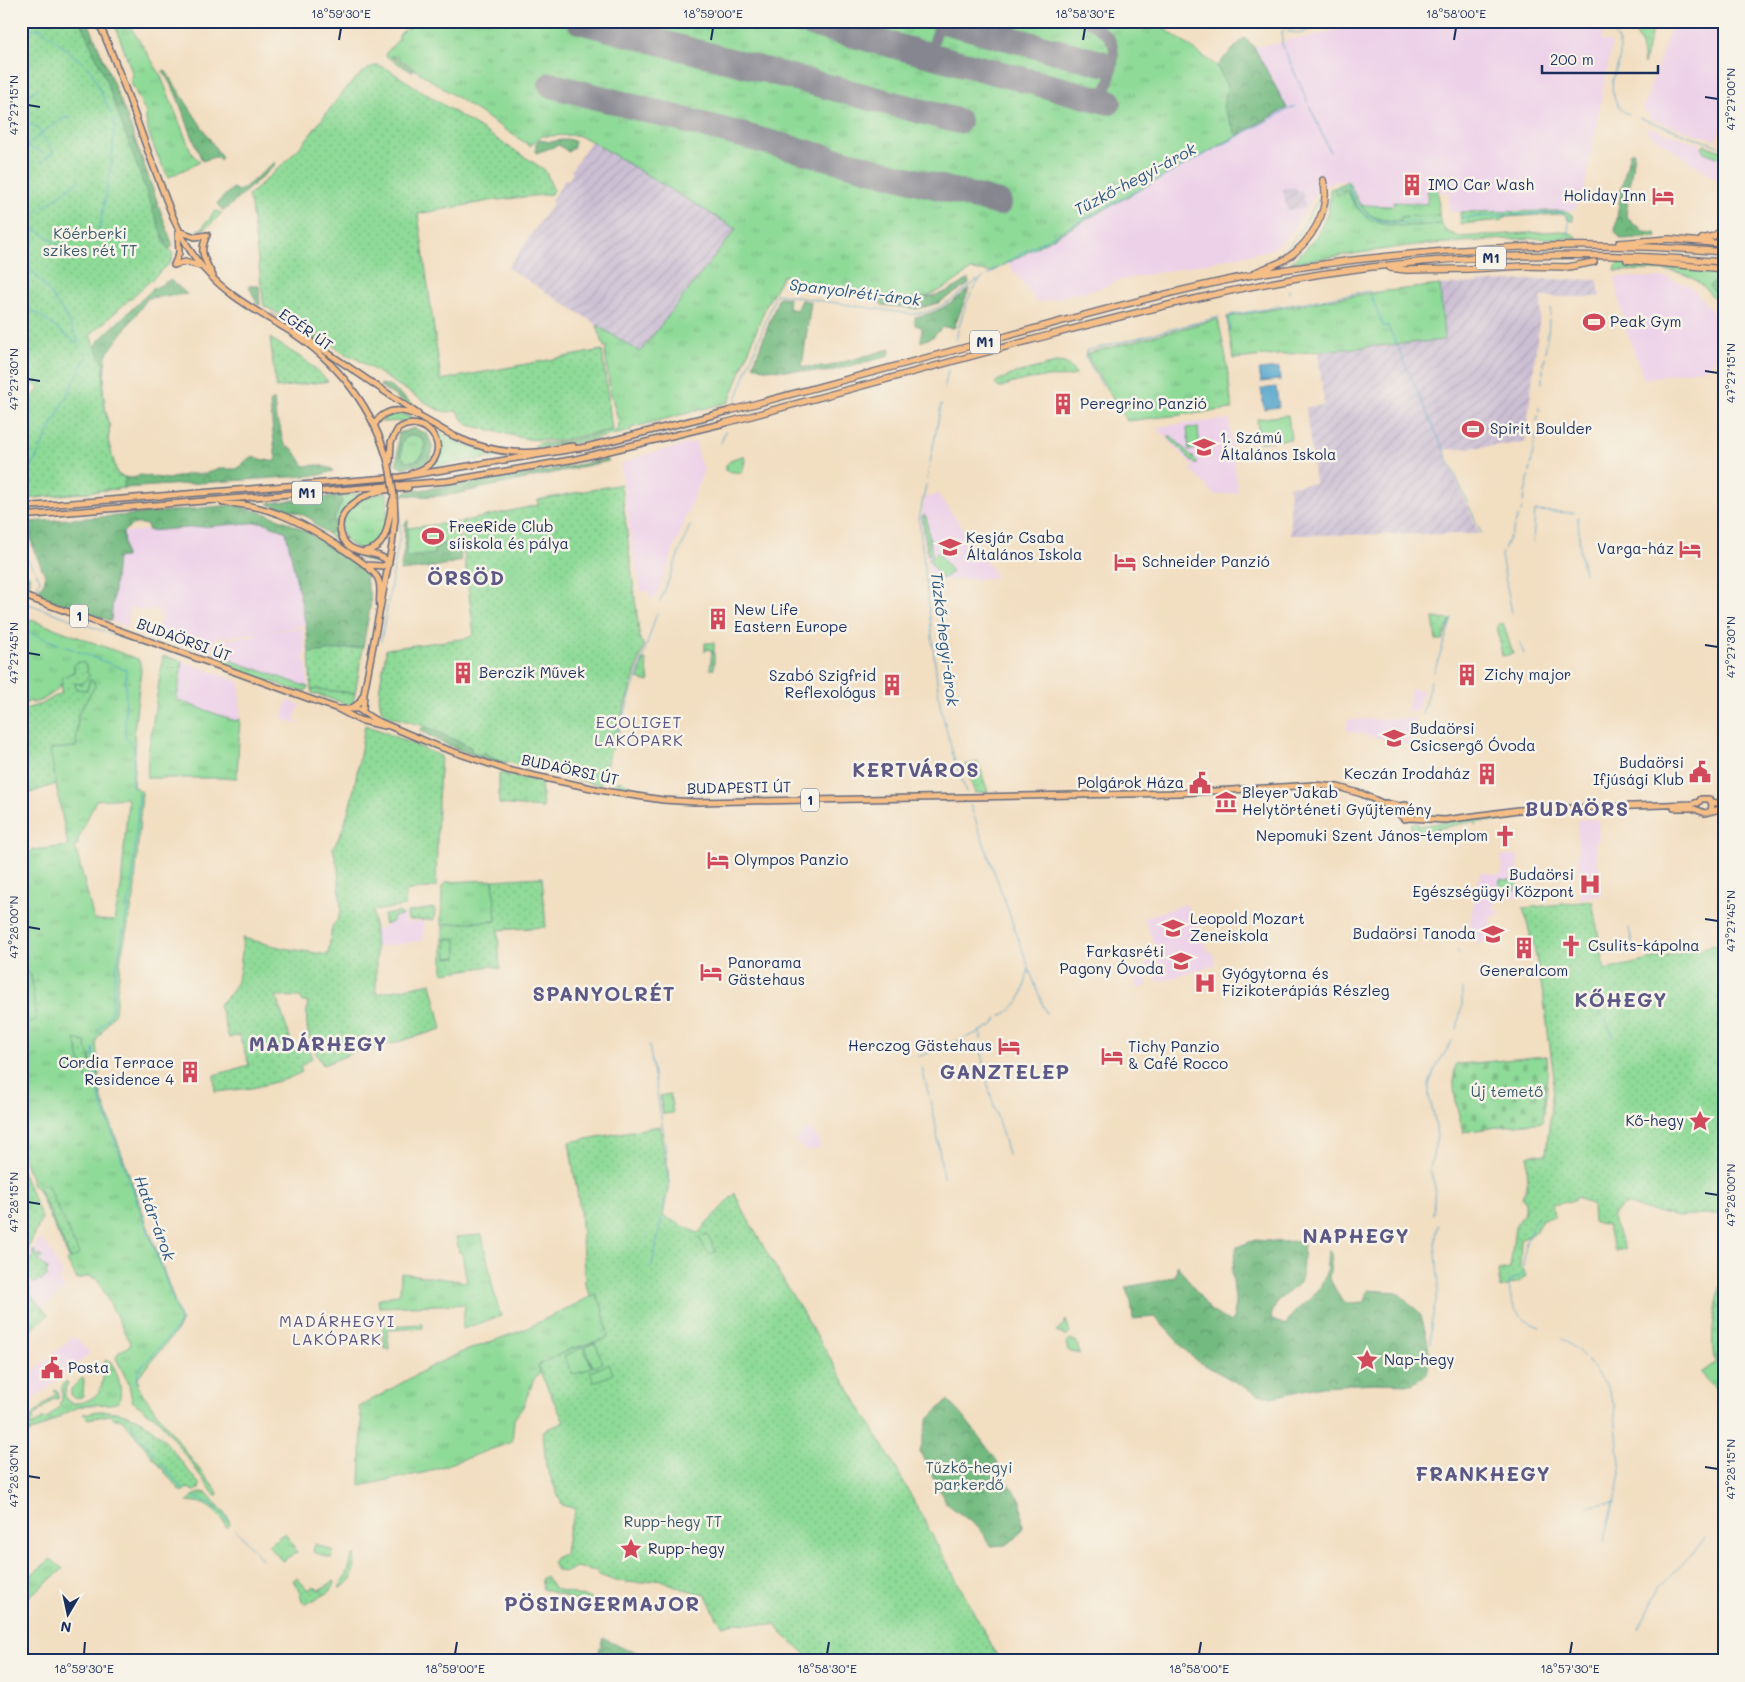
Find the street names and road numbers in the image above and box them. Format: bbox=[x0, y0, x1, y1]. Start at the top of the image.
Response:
road number: M1 bbox=[1476, 247, 1506, 270]
street label: EGÉR ÚT bbox=[276, 303, 337, 355]
road number: M1 bbox=[970, 331, 1000, 354]
road number: M1 bbox=[292, 482, 322, 504]
road number: 1 bbox=[70, 604, 88, 628]
street label: BUDAÖRSI ÚT bbox=[134, 613, 234, 665]
street label: BUDAÖRSI ÚT bbox=[520, 749, 621, 789]
street label: BUDAPESTI ÚT bbox=[687, 776, 791, 798]
road number: 1 bbox=[801, 788, 819, 812]

